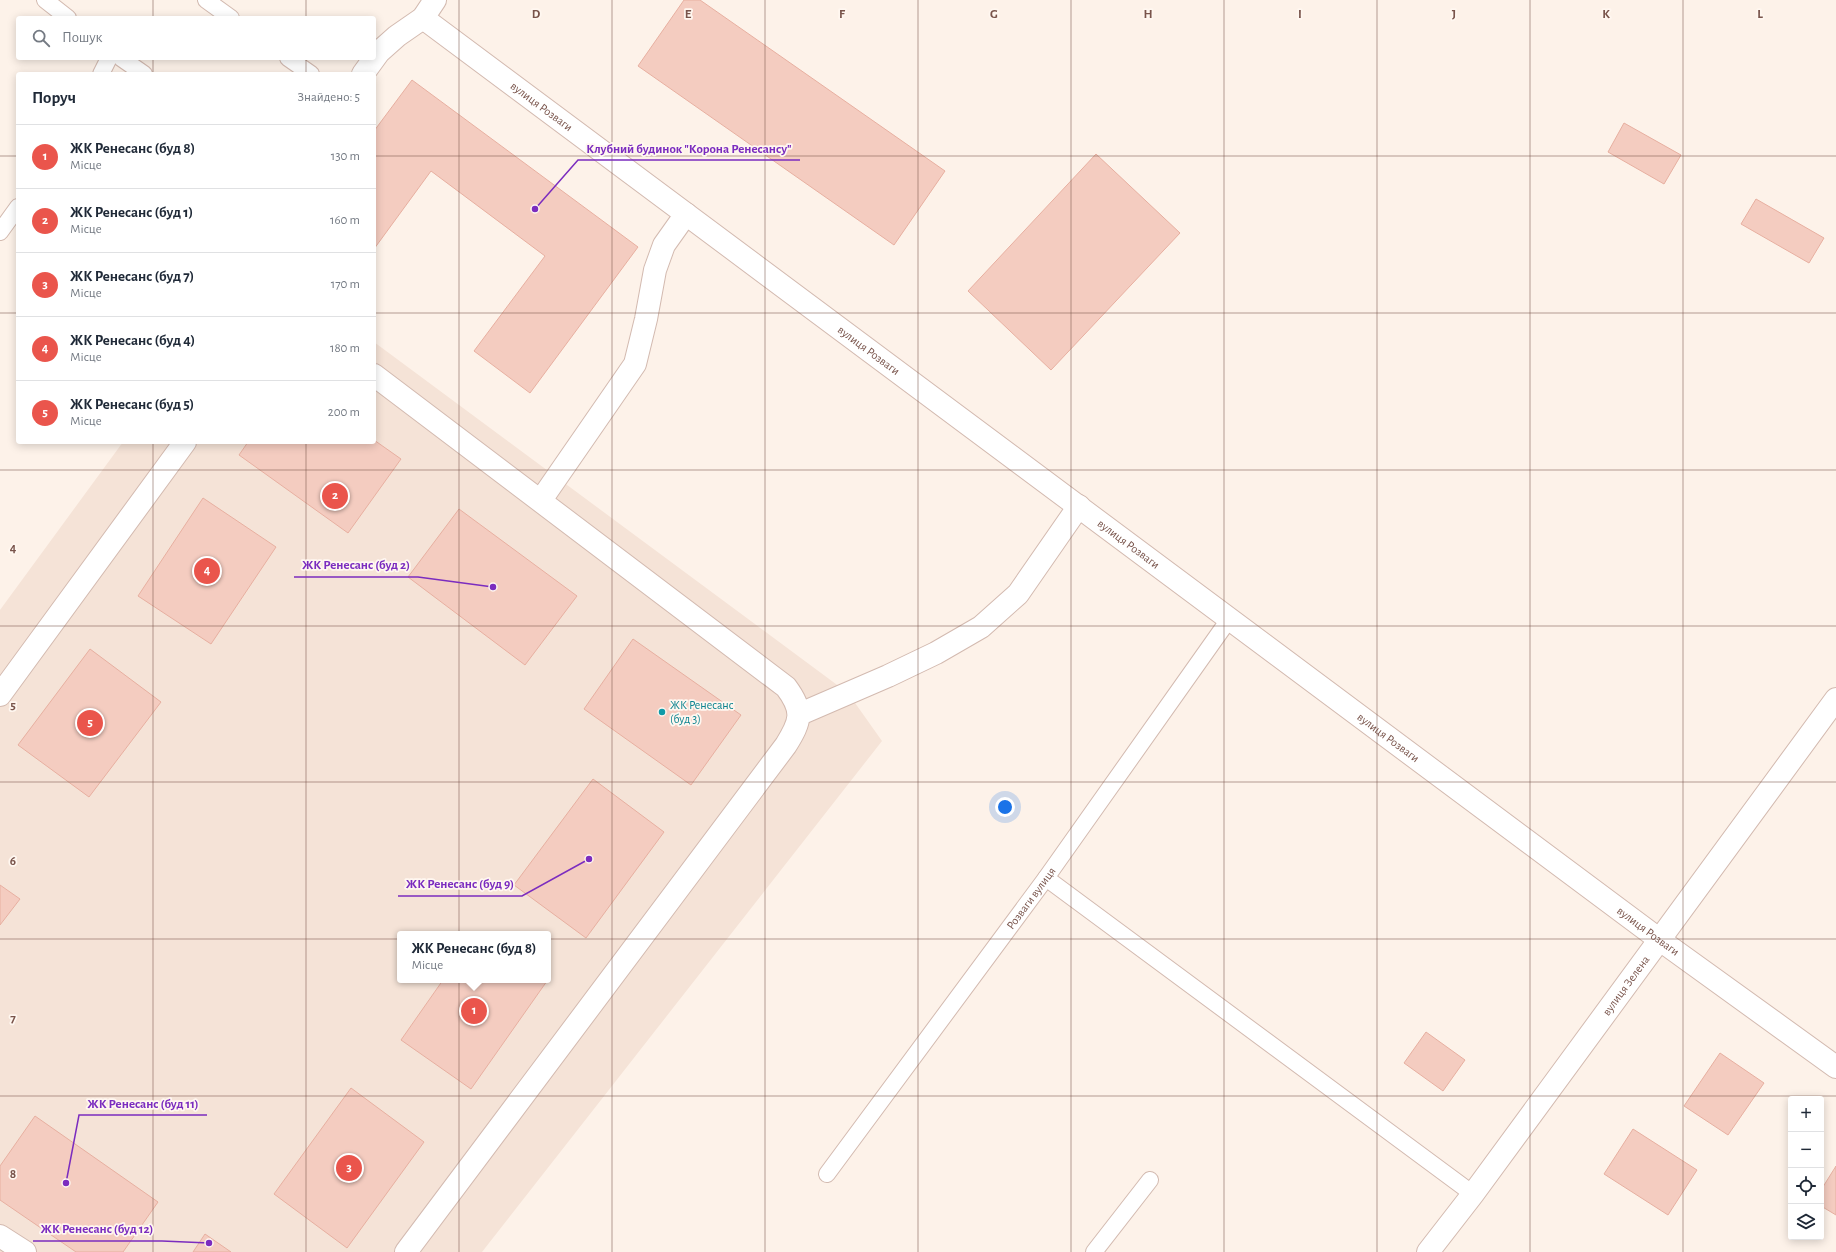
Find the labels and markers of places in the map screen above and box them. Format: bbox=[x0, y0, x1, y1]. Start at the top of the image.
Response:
callout: Клубний будинок "Корона Ренесансу" bbox=[578, 135, 800, 160]
pin: 2 bbox=[322, 481, 348, 511]
callout: ЖК Ренесанс (буд 2) bbox=[294, 552, 418, 577]
pin: 4 bbox=[194, 556, 220, 586]
place label: ЖК Ренесанс (буд 3) bbox=[670, 699, 734, 726]
marker: ЖК Ренесанс (буд 3) bbox=[657, 707, 667, 717]
pin: 5 bbox=[77, 708, 103, 738]
callout: ЖК Ренесанс (буд 9) bbox=[398, 871, 522, 896]
pin: 1 bbox=[461, 996, 487, 1026]
callout: ЖК Ренесанс (буд 11) bbox=[79, 1090, 207, 1115]
pin: 3 bbox=[336, 1153, 362, 1183]
callout: ЖК Ренесанс (буд 12) bbox=[33, 1216, 162, 1241]

